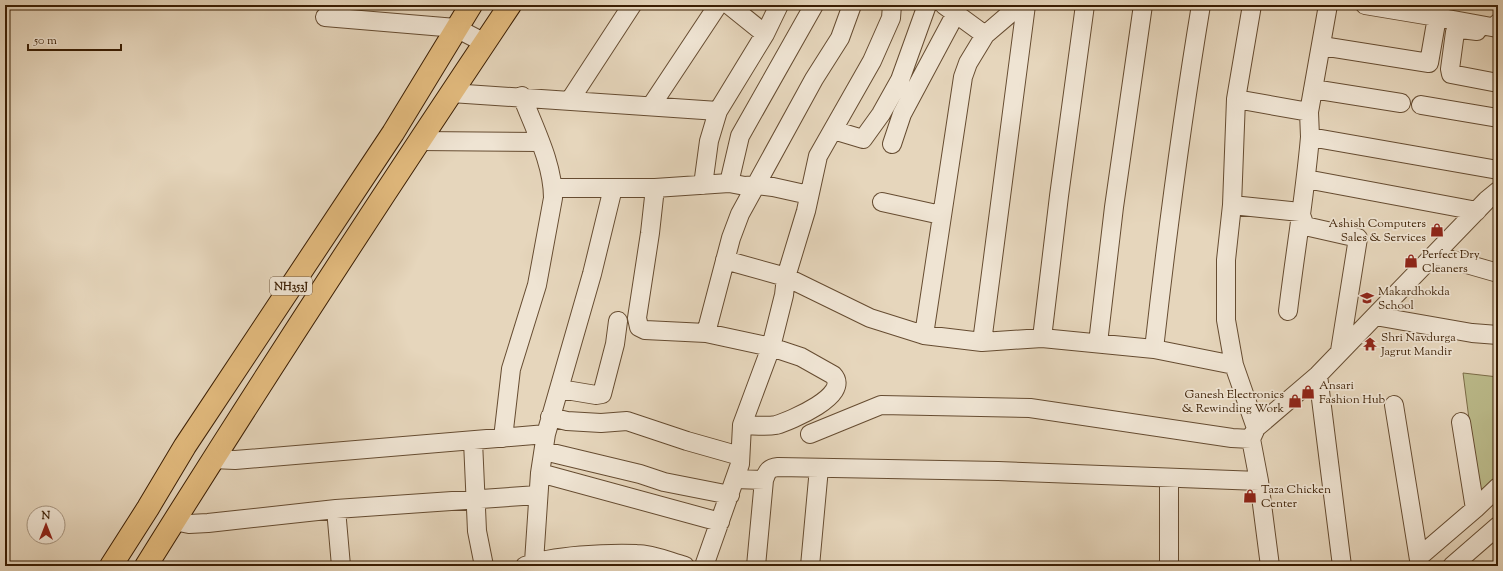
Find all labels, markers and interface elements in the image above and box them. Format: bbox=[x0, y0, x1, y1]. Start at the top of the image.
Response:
scale bar bbox=[28, 26, 121, 52]
text: 50 m bbox=[33, 32, 57, 50]
place label: Ashish Computers Sales & Services bbox=[1329, 215, 1426, 247]
shop icon: Ashish Computers Sales & Services bbox=[1429, 222, 1445, 238]
place label: Perfect Dry Cleaners bbox=[1422, 246, 1480, 278]
shop icon: Perfect Dry Cleaners bbox=[1403, 253, 1419, 269]
road number: NH353J bbox=[270, 277, 312, 295]
place label: Makardhokda School bbox=[1378, 283, 1450, 315]
school or university icon: Makardhokda School bbox=[1359, 290, 1375, 306]
place label: Shri Navdurga Jagrut Mandir bbox=[1380, 329, 1456, 361]
temple icon: Shri Navdurga Jagrut Mandir bbox=[1362, 336, 1378, 352]
place label: Ansari Fashion Hub bbox=[1319, 377, 1386, 409]
shop icon: Ansari Fashion Hub bbox=[1300, 384, 1316, 400]
place label: Ganesh Electronics & Rewinding Work bbox=[1182, 386, 1284, 418]
shop icon: Ganesh Electronics & Rewinding Work bbox=[1287, 393, 1303, 409]
place label: Taza Chicken Center bbox=[1261, 481, 1331, 513]
shop icon: Taza Chicken Center bbox=[1242, 488, 1258, 504]
north arrow bbox=[26, 505, 66, 545]
text: N bbox=[41, 508, 51, 524]

